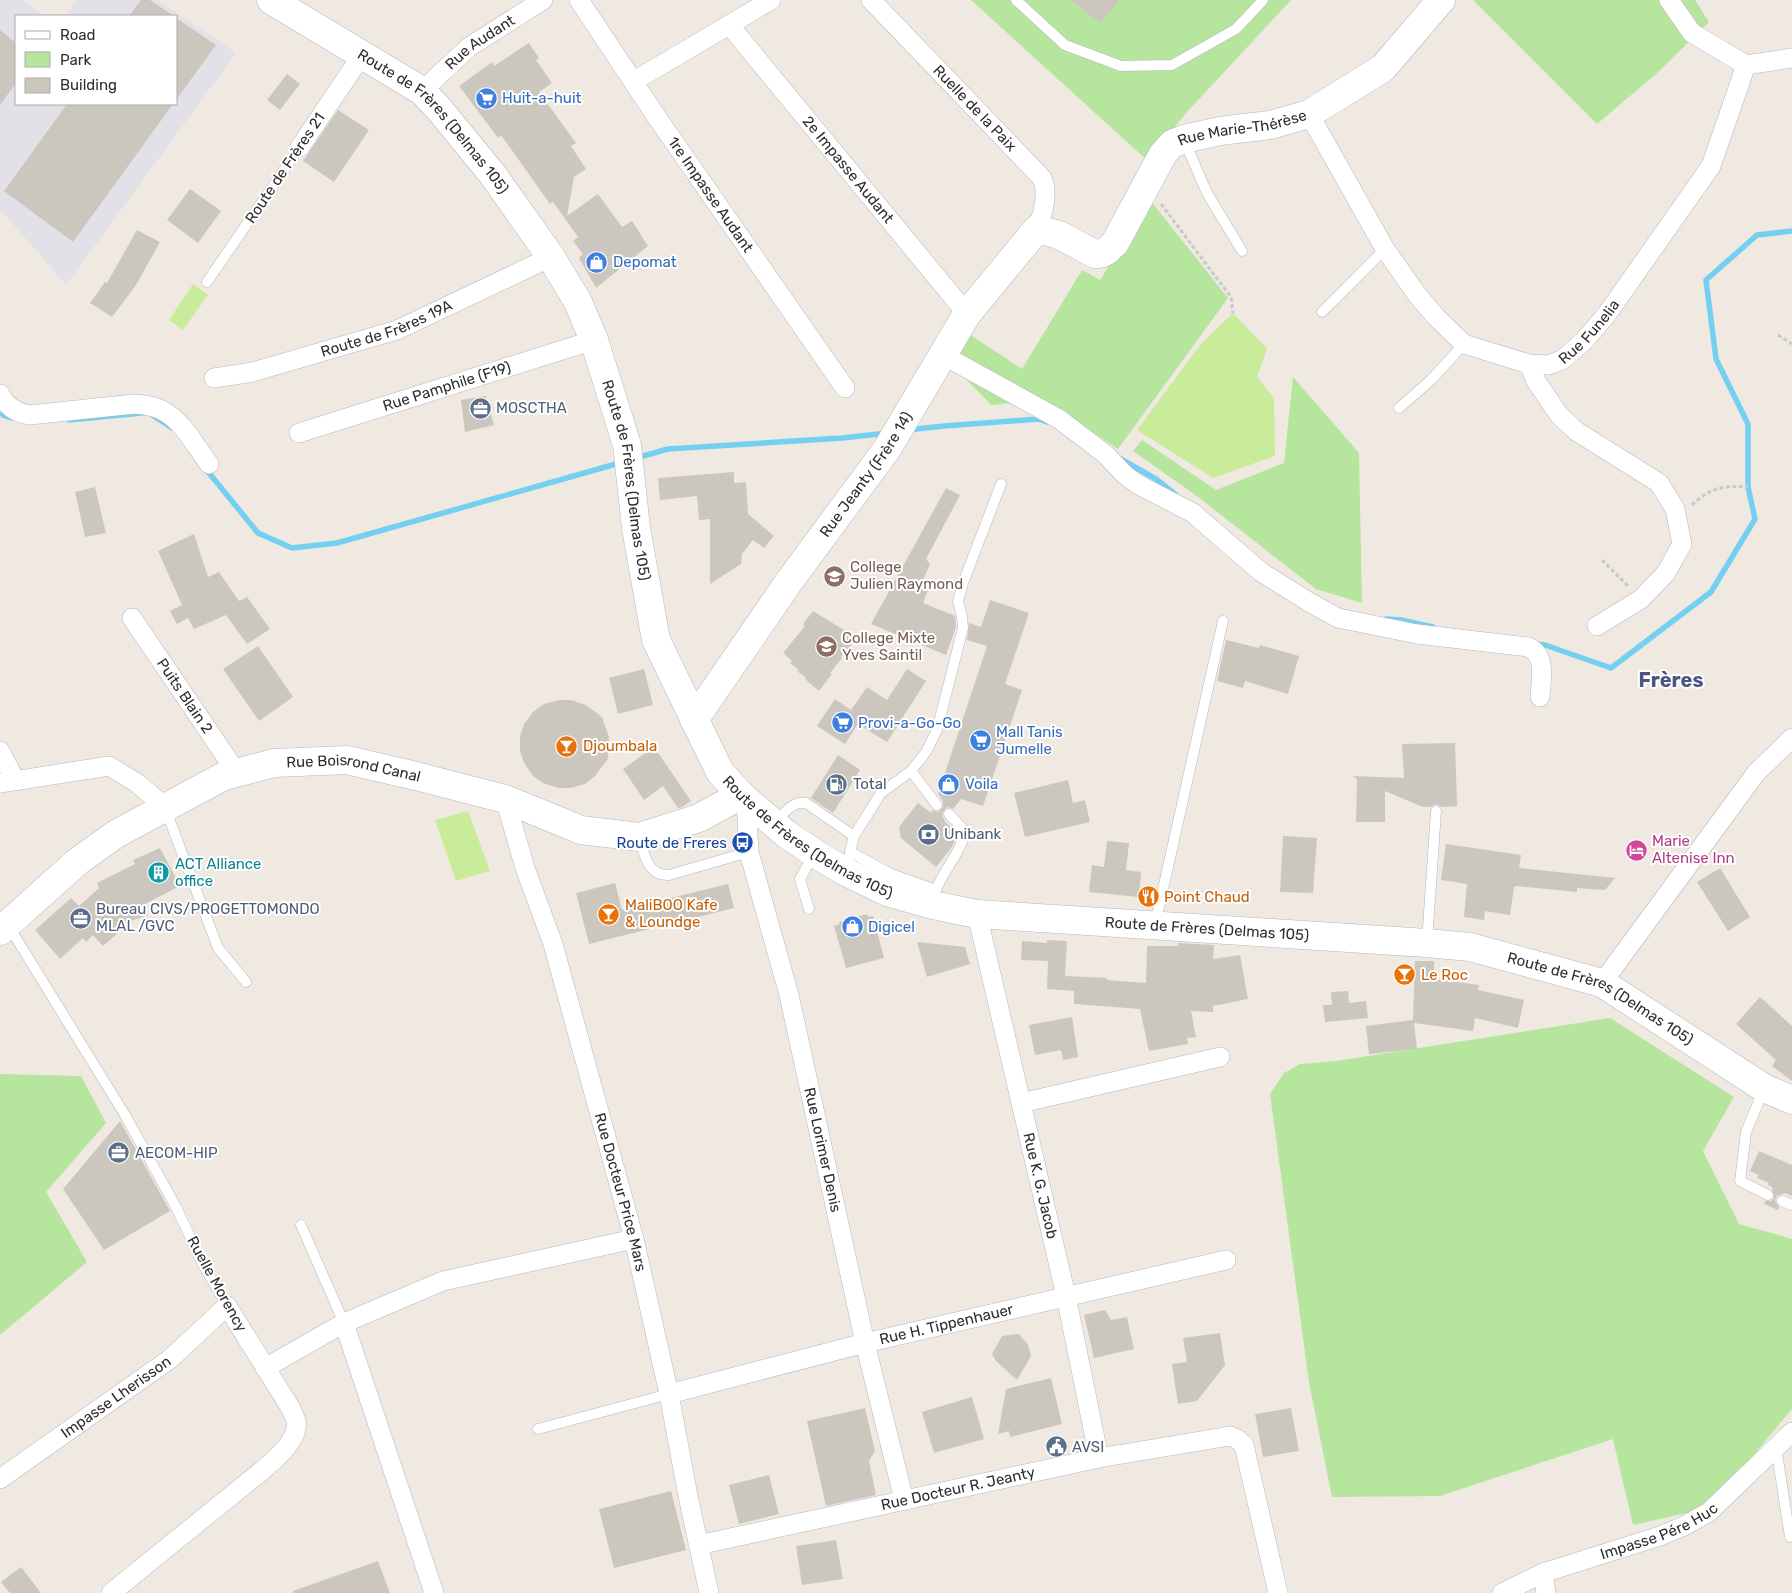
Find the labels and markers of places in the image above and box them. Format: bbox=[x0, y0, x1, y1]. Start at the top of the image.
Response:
supermarket icon: Huit-a-huit bbox=[474, 86, 498, 110]
place label: Huit-a-huit bbox=[502, 89, 582, 107]
shop icon: Depomat bbox=[585, 250, 609, 274]
place label: Depomat bbox=[613, 253, 677, 271]
office icon: MOSCTHA bbox=[468, 396, 492, 420]
place label: MOSCTHA bbox=[496, 399, 567, 417]
place label: College Julien Raymond bbox=[850, 558, 963, 593]
school or university icon: College Julien Raymond bbox=[822, 564, 846, 588]
place label: College Mixte Yves Saintil bbox=[842, 629, 935, 664]
school or university icon: College Mixte Yves Saintil bbox=[814, 635, 838, 659]
supermarket icon: Provi-a-Go-Go bbox=[830, 711, 854, 735]
place label: Provi-a-Go-Go bbox=[858, 714, 961, 732]
place label: Mall Tanis Jumelle bbox=[996, 723, 1063, 758]
supermarket icon: Mall Tanis Jumelle bbox=[968, 729, 992, 753]
bar icon: Djoumbala bbox=[555, 734, 579, 758]
place label: Djoumbala bbox=[583, 737, 657, 755]
fuel station icon: Total bbox=[825, 772, 849, 796]
shop icon: Voila bbox=[937, 772, 961, 796]
place label: Total bbox=[853, 775, 887, 793]
place label: Voila bbox=[965, 775, 998, 793]
bank icon: Unibank bbox=[916, 822, 940, 846]
place label: Unibank bbox=[944, 825, 1002, 843]
bus stop icon: Route de Freres bbox=[731, 831, 755, 855]
place label: Marie Altenise Inn bbox=[1652, 832, 1735, 867]
place label: Route de Freres bbox=[617, 834, 727, 852]
hotel icon: Marie Altenise Inn bbox=[1624, 838, 1648, 862]
place label: ACT Alliance office bbox=[175, 855, 261, 890]
building icon: ACT Alliance office bbox=[147, 861, 171, 885]
restaurant icon: Point Chaud bbox=[1136, 885, 1160, 909]
place label: Point Chaud bbox=[1164, 888, 1250, 906]
place label: MaliBOO Kafe & Loundge bbox=[625, 896, 718, 931]
place label: Bureau CIVS/PROGETTOMONDO MLAL /GVC bbox=[96, 900, 320, 935]
bar icon: MaliBOO Kafe & Loundge bbox=[597, 902, 621, 926]
office icon: Bureau CIVS/PROGETTOMONDO MLAL /GVC bbox=[68, 906, 92, 930]
shop icon: Digicel bbox=[840, 915, 864, 939]
place label: Digicel bbox=[868, 918, 915, 936]
bar icon: Le Roc bbox=[1393, 963, 1417, 987]
place label: Le Roc bbox=[1421, 966, 1468, 984]
office icon: AECOM-HIP bbox=[107, 1141, 131, 1165]
place label: AECOM-HIP bbox=[135, 1144, 218, 1162]
public building icon: AVSI bbox=[1044, 1435, 1068, 1459]
place label: AVSI bbox=[1072, 1438, 1104, 1456]

